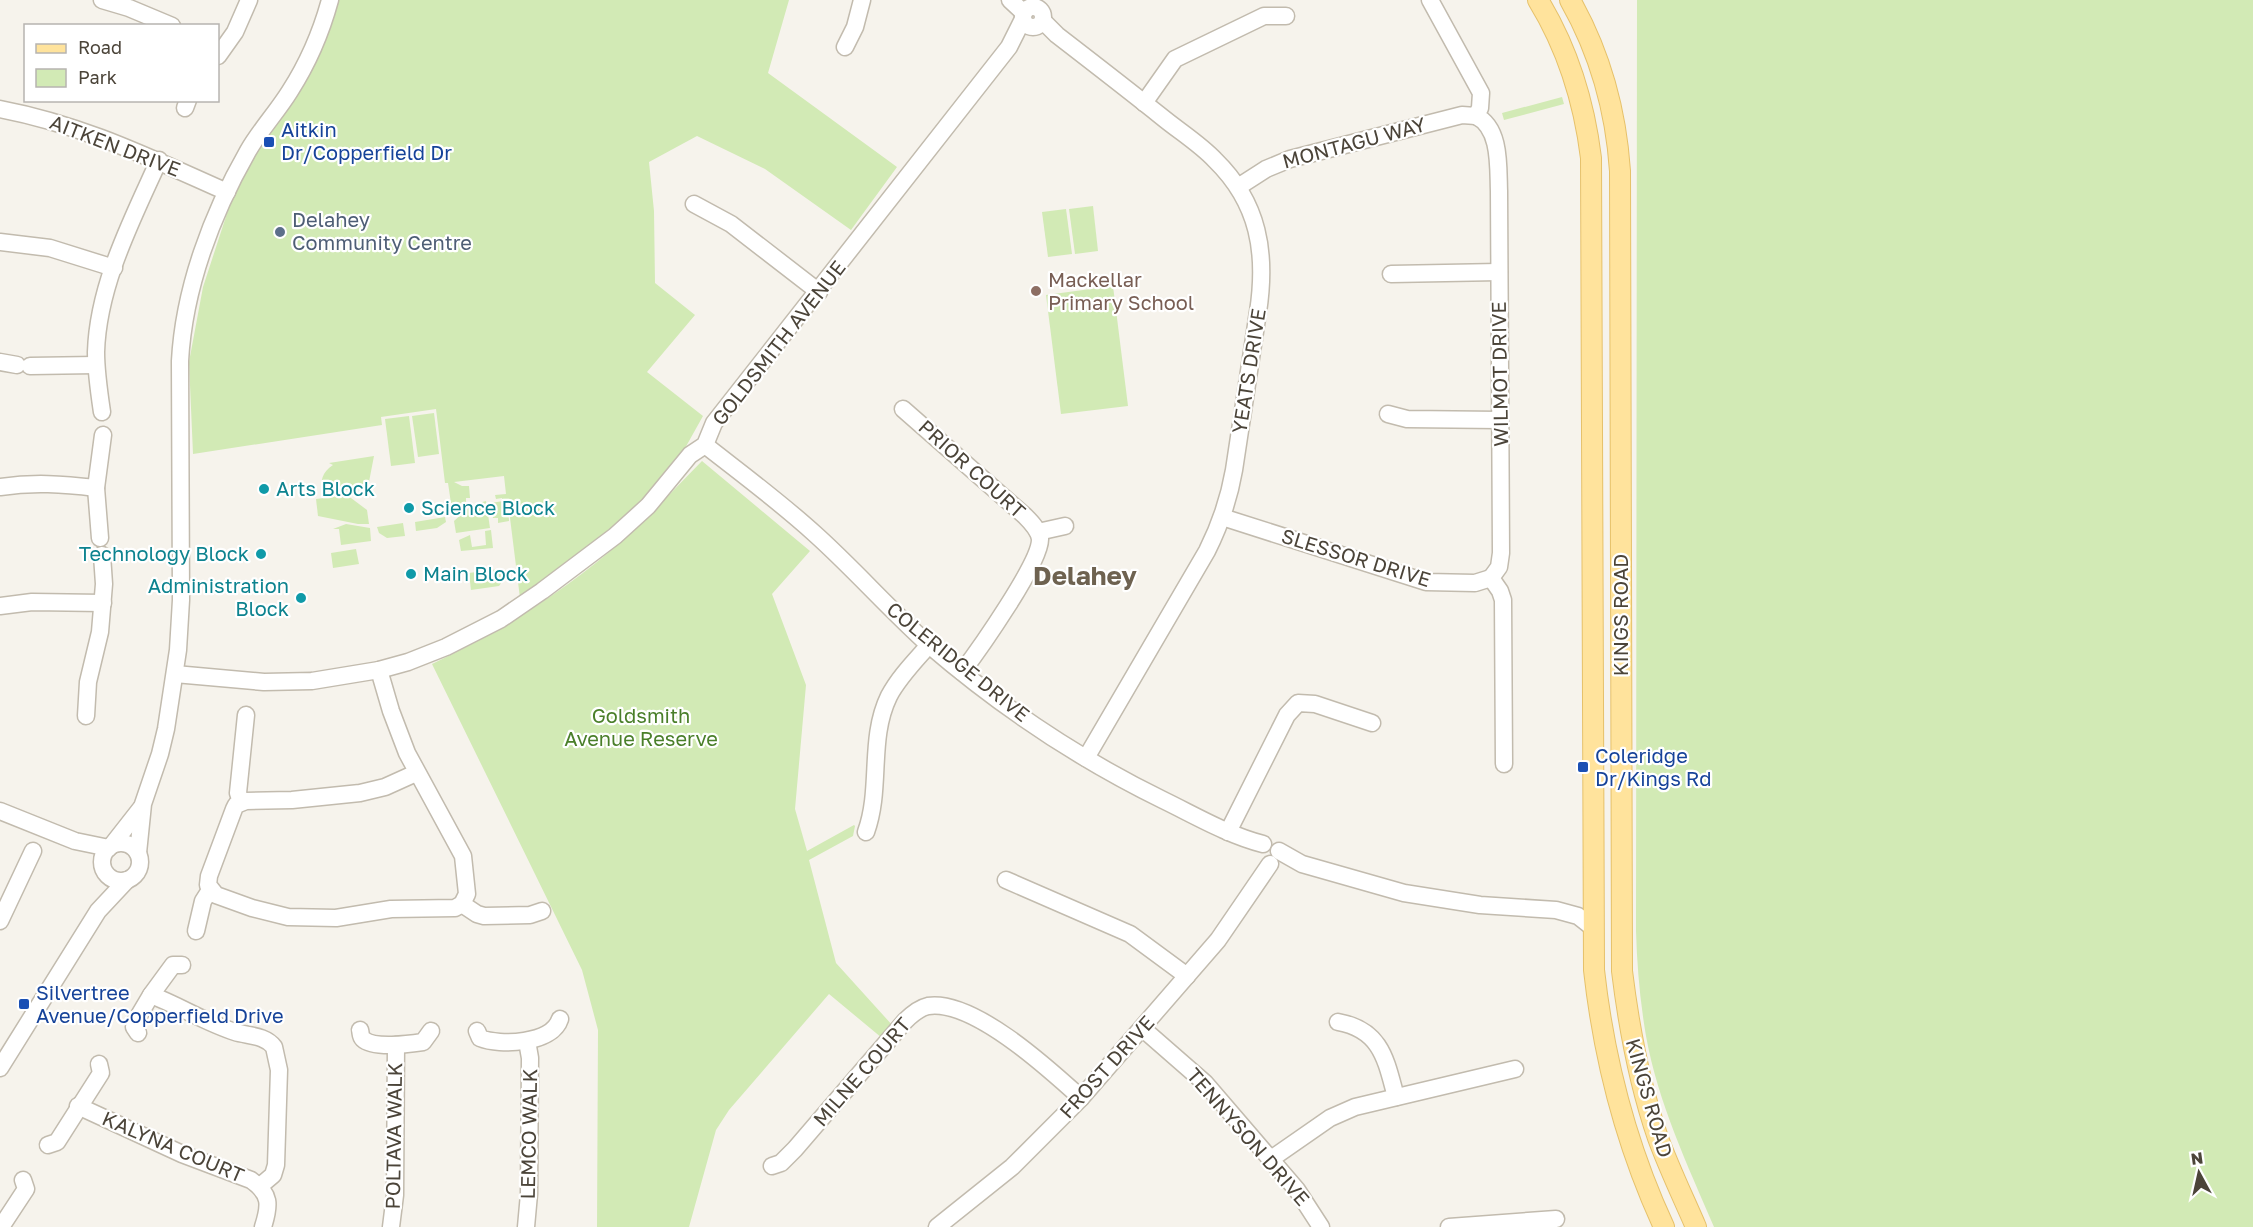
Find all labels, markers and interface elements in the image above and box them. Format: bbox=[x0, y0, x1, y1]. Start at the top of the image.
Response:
legend bbox=[24, 24, 219, 102]
text: Road bbox=[78, 36, 122, 58]
text: Park bbox=[78, 66, 117, 88]
street label: AITKEN DRIVE bbox=[47, 109, 184, 181]
street label: MONTAGU WAY bbox=[1280, 111, 1428, 173]
place label: Aitkin Dr/Copperfield Dr bbox=[281, 117, 452, 164]
marker: Aitkin Dr/Copperfield Dr bbox=[262, 135, 276, 149]
place label: Delahey Community Centre bbox=[292, 207, 472, 254]
marker: Delahey Community Centre bbox=[273, 225, 287, 239]
street label: GOLDSMITH AVENUE bbox=[706, 255, 850, 430]
place label: Mackellar Primary School bbox=[1048, 267, 1194, 314]
marker: Mackellar Primary School bbox=[1029, 284, 1043, 298]
street label: WILMOT DRIVE bbox=[1486, 301, 1512, 447]
street label: YEATS DRIVE bbox=[1226, 307, 1270, 435]
street label: PRIOR COURT bbox=[914, 414, 1031, 522]
place label: Arts Block bbox=[276, 476, 375, 500]
marker: Arts Block bbox=[257, 482, 271, 496]
place label: Science Block bbox=[421, 495, 555, 519]
marker: Science Block bbox=[402, 501, 416, 515]
street label: SLESSOR DRIVE bbox=[1279, 523, 1434, 591]
place label: Technology Block bbox=[79, 541, 249, 565]
marker: Technology Block bbox=[254, 547, 268, 561]
street label: KINGS ROAD bbox=[1608, 554, 1632, 676]
district label: Delahey bbox=[1033, 560, 1137, 591]
place label: Main Block bbox=[423, 561, 528, 585]
marker: Main Block bbox=[404, 567, 418, 581]
place label: Administration Block bbox=[148, 573, 289, 620]
marker: Administration Block bbox=[294, 591, 308, 605]
street label: COLERIDGE DRIVE bbox=[882, 596, 1035, 726]
park label: Goldsmith Avenue Reserve bbox=[564, 703, 718, 750]
place label: Coleridge Dr/Kings Rd bbox=[1595, 743, 1711, 790]
marker: Coleridge Dr/Kings Rd bbox=[1576, 760, 1590, 774]
place label: Silvertree Avenue/Copperfield Drive bbox=[36, 980, 284, 1027]
marker: Silvertree Avenue/Copperfield Drive bbox=[17, 997, 31, 1011]
street label: FROST DRIVE bbox=[1054, 1010, 1159, 1123]
street label: MILNE COURT bbox=[808, 1012, 915, 1131]
street label: KINGS ROAD bbox=[1622, 1035, 1678, 1160]
street label: POLTAVA WALK bbox=[380, 1062, 406, 1210]
street label: TENNYSON DRIVE bbox=[1182, 1063, 1315, 1210]
street label: LEMCO WALK bbox=[515, 1068, 541, 1200]
street label: KALYNA COURT bbox=[99, 1105, 248, 1187]
north arrow bbox=[2169, 1143, 2229, 1203]
text: N bbox=[2189, 1147, 2204, 1169]

